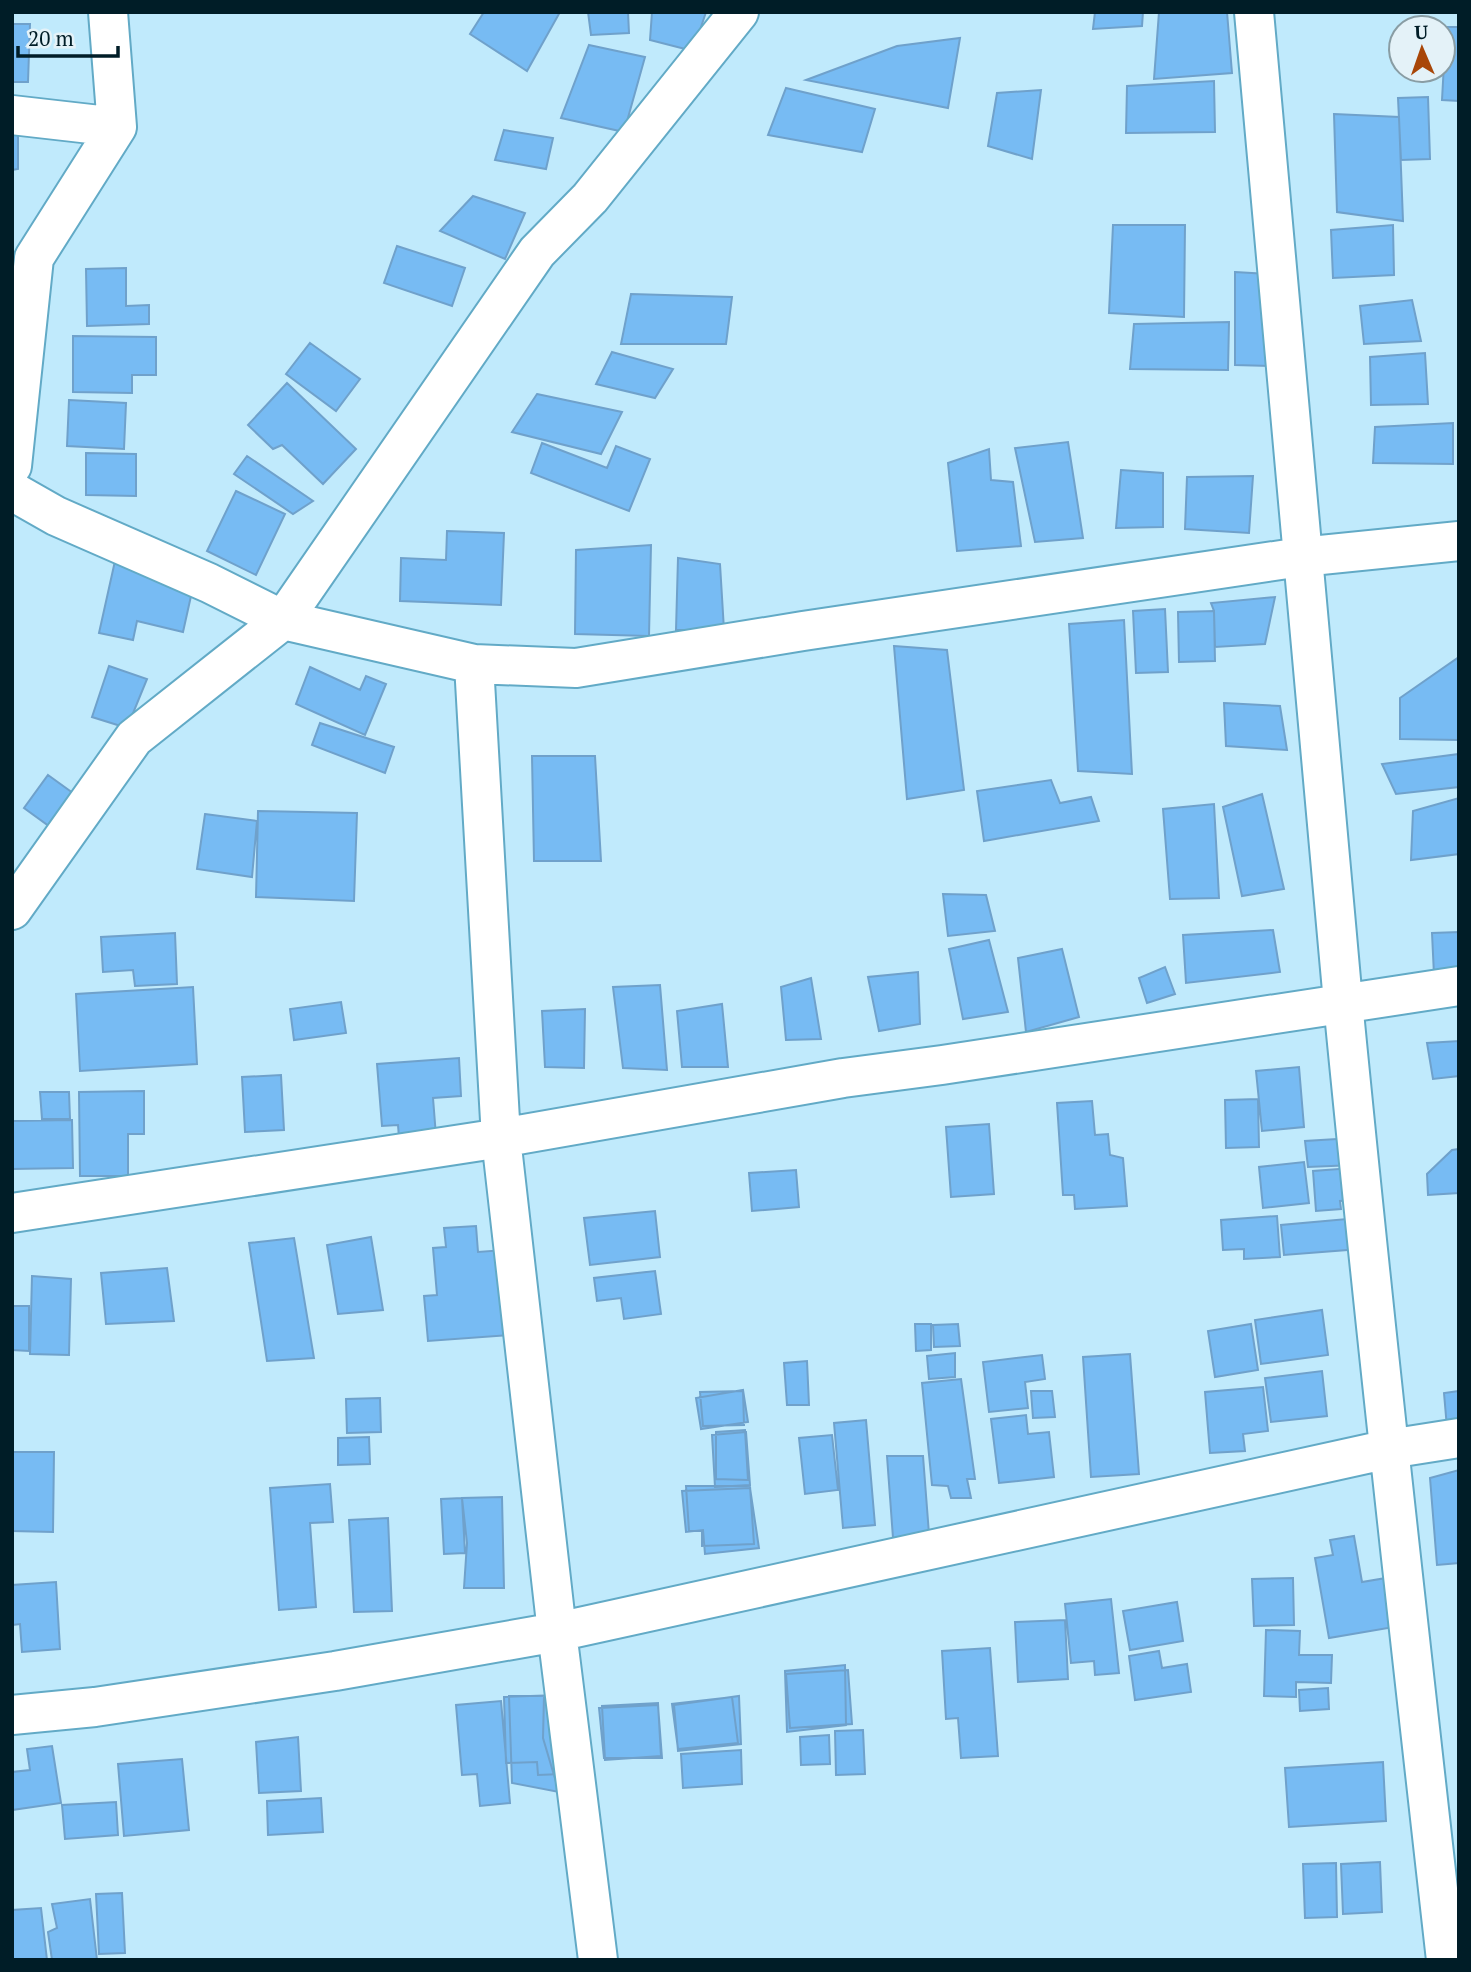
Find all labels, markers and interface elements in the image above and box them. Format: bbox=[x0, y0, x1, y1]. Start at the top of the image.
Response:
scale bar bbox=[18, 14, 117, 58]
north arrow bbox=[1387, 14, 1457, 84]
text: U bbox=[1414, 19, 1429, 44]
text: 20 m bbox=[28, 24, 74, 52]

